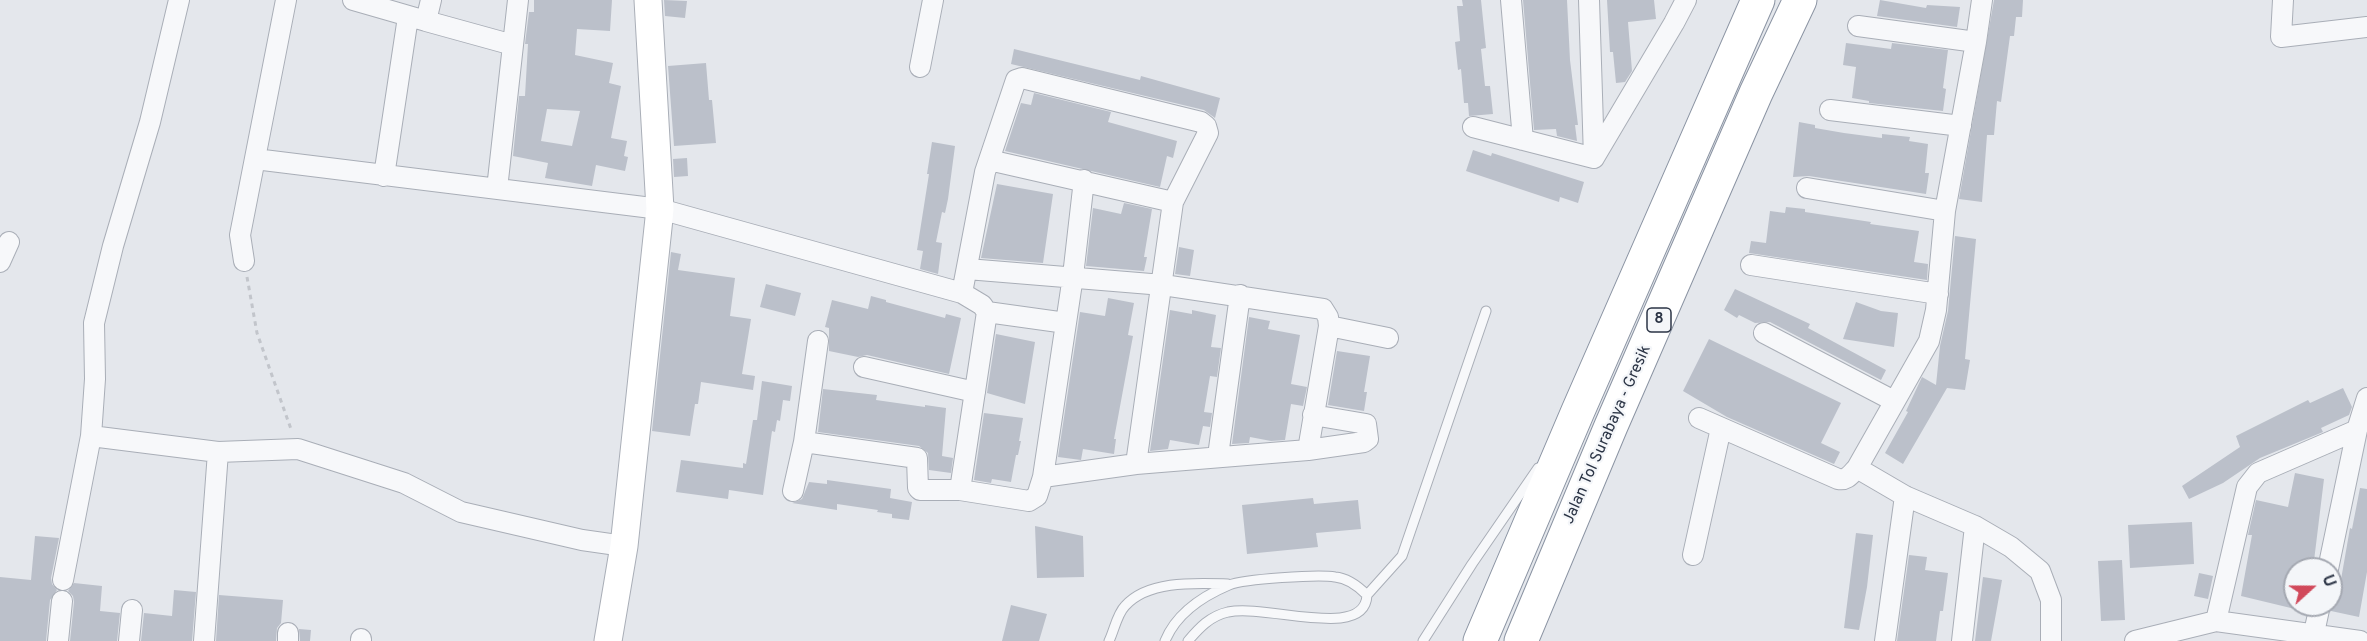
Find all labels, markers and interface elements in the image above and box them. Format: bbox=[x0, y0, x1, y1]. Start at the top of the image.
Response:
road number: 8 bbox=[1647, 308, 1671, 332]
street label: Jalan Tol Surabaya - Gresik bbox=[1560, 343, 1656, 527]
north arrow bbox=[2283, 557, 2343, 617]
text: U bbox=[2317, 572, 2339, 590]

